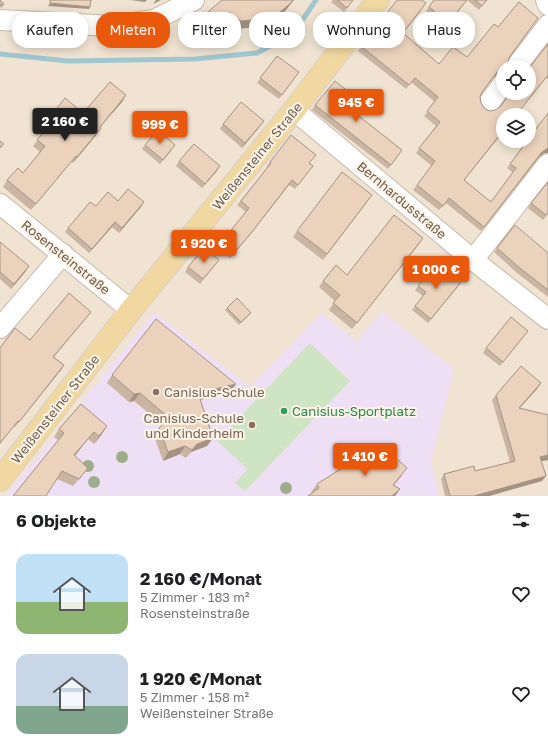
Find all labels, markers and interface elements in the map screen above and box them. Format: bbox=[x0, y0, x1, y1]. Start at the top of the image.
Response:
chip: Kaufen bbox=[12, 12, 88, 48]
chip: Mieten bbox=[96, 12, 170, 48]
chip: Filter bbox=[178, 12, 241, 48]
chip: Neu bbox=[249, 12, 305, 48]
chip: Wohnung bbox=[313, 12, 405, 48]
chip: Haus bbox=[413, 12, 475, 48]
map controls bbox=[496, 60, 536, 148]
button: locate bbox=[496, 60, 536, 100]
pin: 945 € bbox=[328, 89, 384, 123]
text: 945 € bbox=[338, 94, 374, 110]
street label: Weißensteiner Straße bbox=[209, 99, 305, 213]
pin: 2 160 € bbox=[28, 108, 102, 142]
button: layers bbox=[496, 108, 536, 148]
pin: 999 € bbox=[132, 111, 188, 145]
text: 2 160 € bbox=[42, 113, 89, 129]
text: 999 € bbox=[141, 116, 179, 132]
street label: Bernhardusstraße bbox=[354, 158, 450, 242]
street label: Rosensteinstraße bbox=[18, 216, 114, 298]
pin: 1 920 € bbox=[167, 230, 241, 264]
text: 1 920 € bbox=[181, 235, 228, 251]
pin: 1 000 € bbox=[399, 256, 473, 290]
text: 1 000 € bbox=[412, 261, 460, 277]
street label: Weißensteiner Straße bbox=[8, 351, 102, 467]
place label: Canisius-Schule bbox=[164, 384, 265, 400]
marker: Canisius-Schule bbox=[151, 387, 161, 397]
place label: Canisius-Sportplatz bbox=[292, 403, 416, 419]
marker: Canisius-Sportplatz bbox=[279, 406, 289, 416]
place label: Canisius-Schule und Kinderheim bbox=[143, 410, 244, 441]
marker: Canisius-Schule und Kinderheim bbox=[247, 420, 257, 430]
pin: 1 410 € bbox=[328, 443, 402, 477]
text: 1 410 € bbox=[342, 448, 388, 464]
icon: filters bbox=[510, 509, 532, 531]
text: 6 Objekte bbox=[16, 510, 96, 531]
text: 2 160 €/Monat bbox=[140, 568, 262, 589]
icon: home bbox=[48, 570, 96, 618]
icon: heart bbox=[510, 583, 532, 605]
text: 5 Zimmer · 183 m² bbox=[140, 589, 249, 605]
text: Rosensteinstraße bbox=[140, 605, 250, 621]
text: 1 920 €/Monat bbox=[140, 668, 262, 689]
icon: home bbox=[48, 670, 96, 718]
icon: heart bbox=[510, 683, 532, 705]
text: 5 Zimmer · 158 m² bbox=[140, 689, 249, 705]
text: Weißensteiner Straße bbox=[140, 705, 274, 721]

